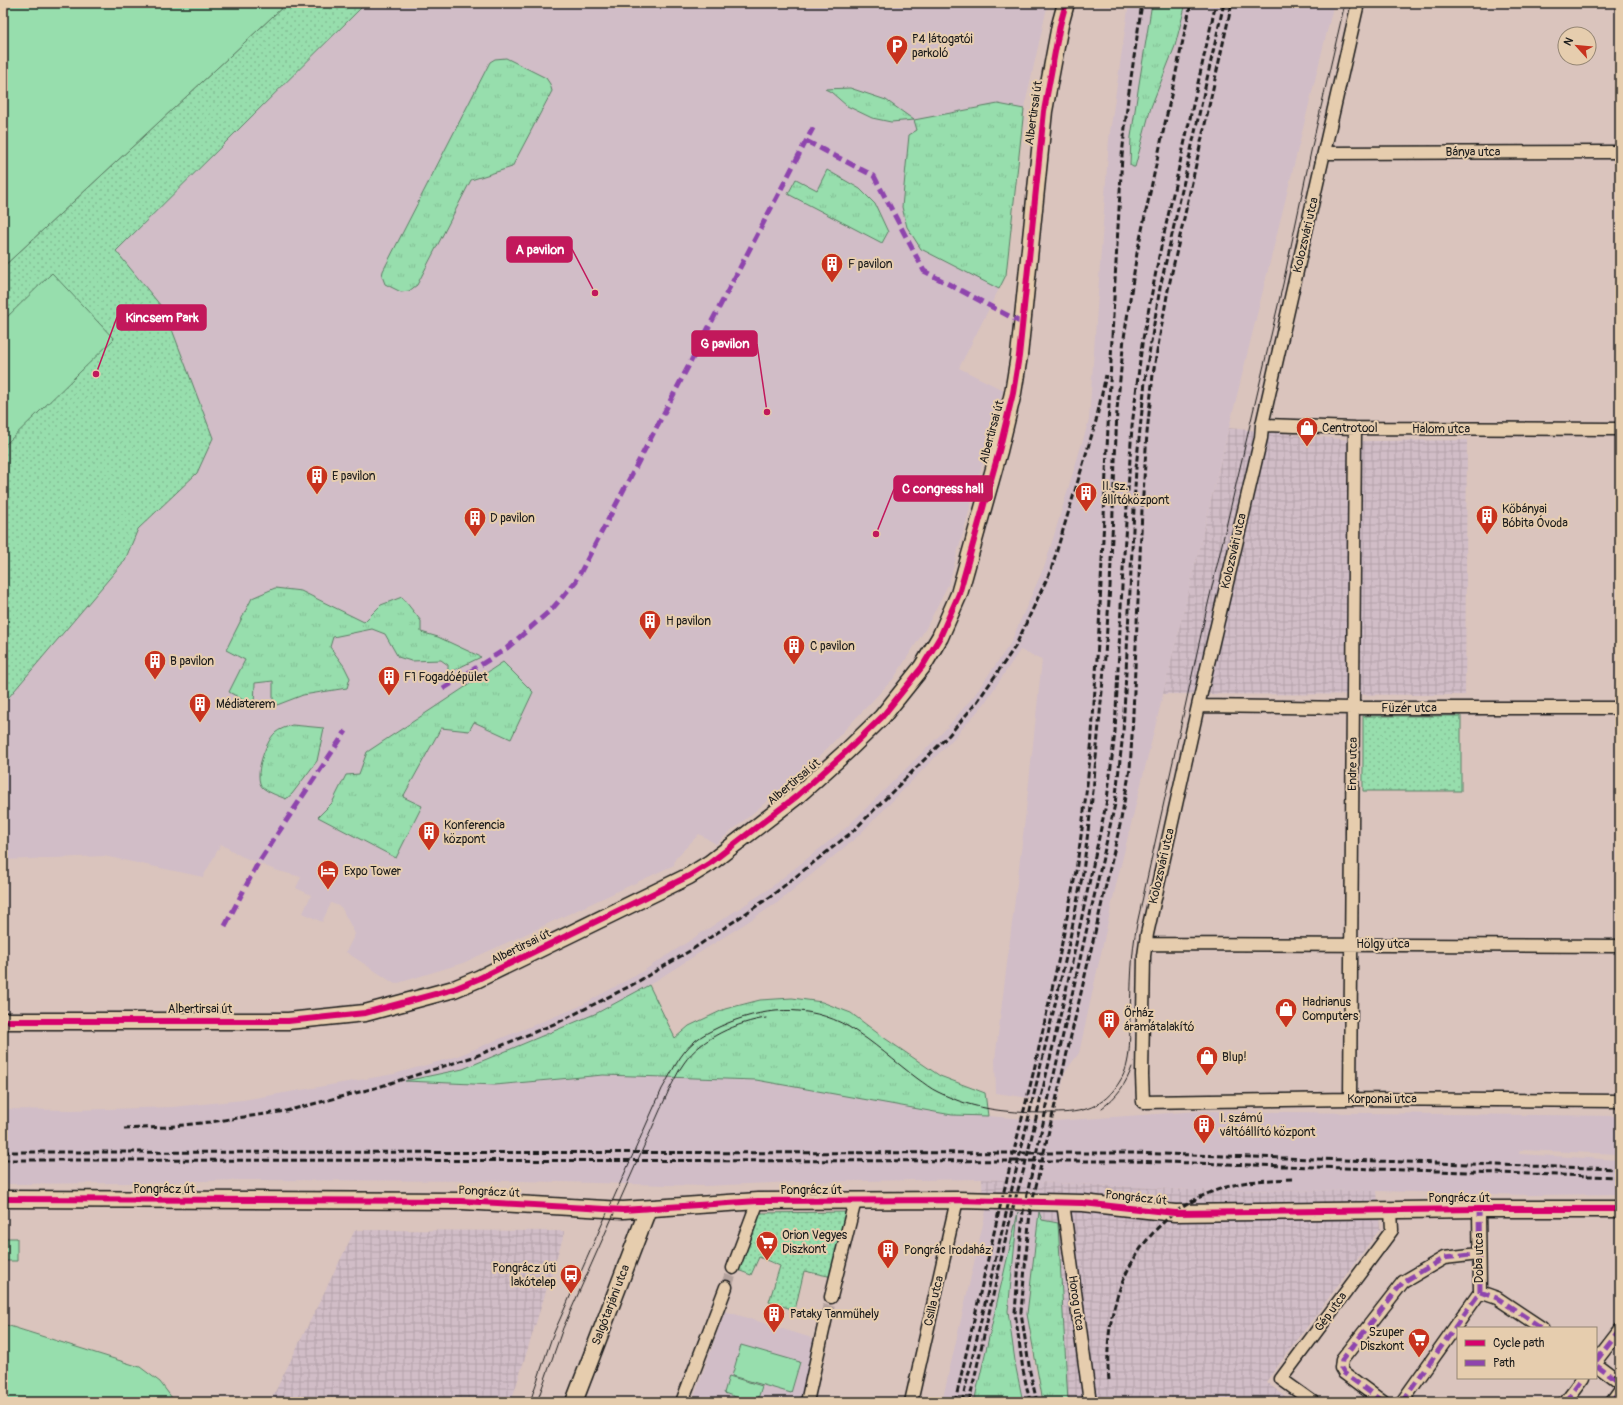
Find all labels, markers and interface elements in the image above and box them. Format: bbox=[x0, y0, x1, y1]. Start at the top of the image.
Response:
north arrow bbox=[1557, 26, 1597, 66]
place label: P4 látogatói parkoló bbox=[912, 32, 973, 61]
parking icon: P4 látogatói parkoló bbox=[884, 33, 910, 66]
text: N bbox=[1561, 35, 1576, 48]
street label: Albertirsai út bbox=[1022, 80, 1046, 146]
street label: Bánya utca bbox=[1446, 145, 1501, 160]
street label: Kolozsvári utca bbox=[1290, 195, 1322, 274]
callout: A pavilon bbox=[507, 237, 572, 262]
text: A pavilon bbox=[516, 242, 565, 258]
building icon: F pavilon bbox=[819, 251, 845, 284]
place label: F pavilon bbox=[848, 257, 893, 272]
callout: Kincsem Park bbox=[117, 305, 206, 330]
text: Kincsem Park bbox=[125, 310, 199, 326]
callout: G pavilon bbox=[692, 331, 757, 356]
text: G pavilon bbox=[700, 336, 750, 352]
street label: Albertirsai út bbox=[976, 399, 1008, 465]
shop icon: Centrotool bbox=[1294, 415, 1320, 448]
place label: Centrotool bbox=[1322, 421, 1378, 436]
street label: Halom utca bbox=[1412, 422, 1470, 437]
building icon: E pavilon bbox=[304, 463, 330, 496]
place label: E pavilon bbox=[332, 469, 376, 484]
callout: C congress hall bbox=[894, 476, 992, 501]
place label: II. sz. állítóközpont bbox=[1102, 479, 1170, 508]
building icon: II. sz. állítóközpont bbox=[1073, 480, 1099, 513]
text: C congress hall bbox=[902, 481, 984, 497]
place label: Kőbányai Bóbita Óvoda bbox=[1502, 502, 1568, 531]
building icon: Kőbányai Bóbita Óvoda bbox=[1474, 503, 1500, 536]
building icon: D pavilon bbox=[462, 505, 488, 538]
place label: D pavilon bbox=[490, 511, 535, 526]
street label: Kolozsvári utca bbox=[1218, 511, 1250, 590]
building icon: H pavilon bbox=[637, 608, 663, 641]
place label: H pavilon bbox=[666, 614, 711, 629]
building icon: C pavilon bbox=[781, 633, 807, 666]
place label: C pavilon bbox=[810, 639, 855, 654]
building icon: B pavilon bbox=[142, 648, 168, 681]
place label: B pavilon bbox=[170, 654, 214, 669]
building icon: F1 Fogadóépület bbox=[376, 664, 402, 697]
place label: F1 Fogadóépület bbox=[404, 670, 488, 685]
building icon: Médiaterem bbox=[187, 691, 213, 724]
place label: Médiaterem bbox=[216, 697, 276, 712]
street label: Füzér utca bbox=[1381, 701, 1437, 716]
street label: Endre utca bbox=[1345, 736, 1361, 791]
street label: Albertirsai út bbox=[764, 755, 824, 809]
place label: Konferencia központ bbox=[444, 818, 505, 847]
building icon: Konferencia központ bbox=[416, 819, 442, 852]
street label: Kolozsvári utca bbox=[1146, 826, 1178, 905]
hotel icon: Expo Tower bbox=[315, 858, 341, 891]
place label: Expo Tower bbox=[344, 864, 402, 879]
street label: Albertirsai út bbox=[489, 926, 554, 968]
street label: Hölgy utca bbox=[1356, 937, 1410, 952]
place label: Hadrianus Computers bbox=[1302, 995, 1359, 1024]
shop icon: Hadrianus Computers bbox=[1273, 996, 1299, 1029]
street label: Albertirsai út bbox=[168, 1002, 233, 1017]
place label: Őrház áramátalakító bbox=[1124, 1005, 1195, 1035]
building icon: Őrház áramátalakító bbox=[1096, 1007, 1122, 1040]
shop icon: Blup! bbox=[1194, 1044, 1220, 1077]
place label: Blup! bbox=[1222, 1050, 1247, 1065]
street label: Korponai utca bbox=[1347, 1092, 1417, 1107]
place label: I. számú váltóállító központ bbox=[1219, 1111, 1315, 1140]
building icon: I. számú váltóállító központ bbox=[1191, 1112, 1217, 1145]
street label: Pongrácz út bbox=[133, 1182, 195, 1197]
street label: Pongrácz út bbox=[458, 1183, 520, 1201]
street label: Pongrácz út bbox=[780, 1183, 842, 1198]
street label: Pongrácz út bbox=[1105, 1187, 1168, 1209]
street label: Pongrácz út bbox=[1428, 1191, 1490, 1206]
place label: Orion Vegyes Diszkont bbox=[782, 1228, 848, 1257]
supermarket icon: Orion Vegyes Diszkont bbox=[754, 1229, 780, 1262]
street label: Doba utca bbox=[1472, 1232, 1487, 1283]
building icon: Pongrác Irodaház bbox=[875, 1237, 901, 1270]
place label: Pongrác Irodaház bbox=[904, 1243, 991, 1258]
place label: Pongrácz úti lakótelep bbox=[492, 1261, 556, 1290]
bus stop icon: Pongrácz úti lakótelep bbox=[558, 1262, 584, 1295]
street label: Salgótarjáni utca bbox=[589, 1262, 633, 1347]
street label: Csilla utca bbox=[921, 1274, 947, 1328]
street label: Horog utca bbox=[1065, 1274, 1087, 1332]
street label: Gép utca bbox=[1312, 1289, 1351, 1335]
building icon: Pataky Tanműhely bbox=[761, 1301, 787, 1334]
place label: Pataky Tanműhely bbox=[790, 1307, 879, 1322]
place label: Szuper Diszkont bbox=[1360, 1325, 1405, 1354]
supermarket icon: Szuper Diszkont bbox=[1406, 1326, 1432, 1359]
legend bbox=[1457, 1327, 1597, 1379]
text: Cycle path bbox=[1493, 1336, 1545, 1351]
text: Path bbox=[1493, 1356, 1515, 1371]

